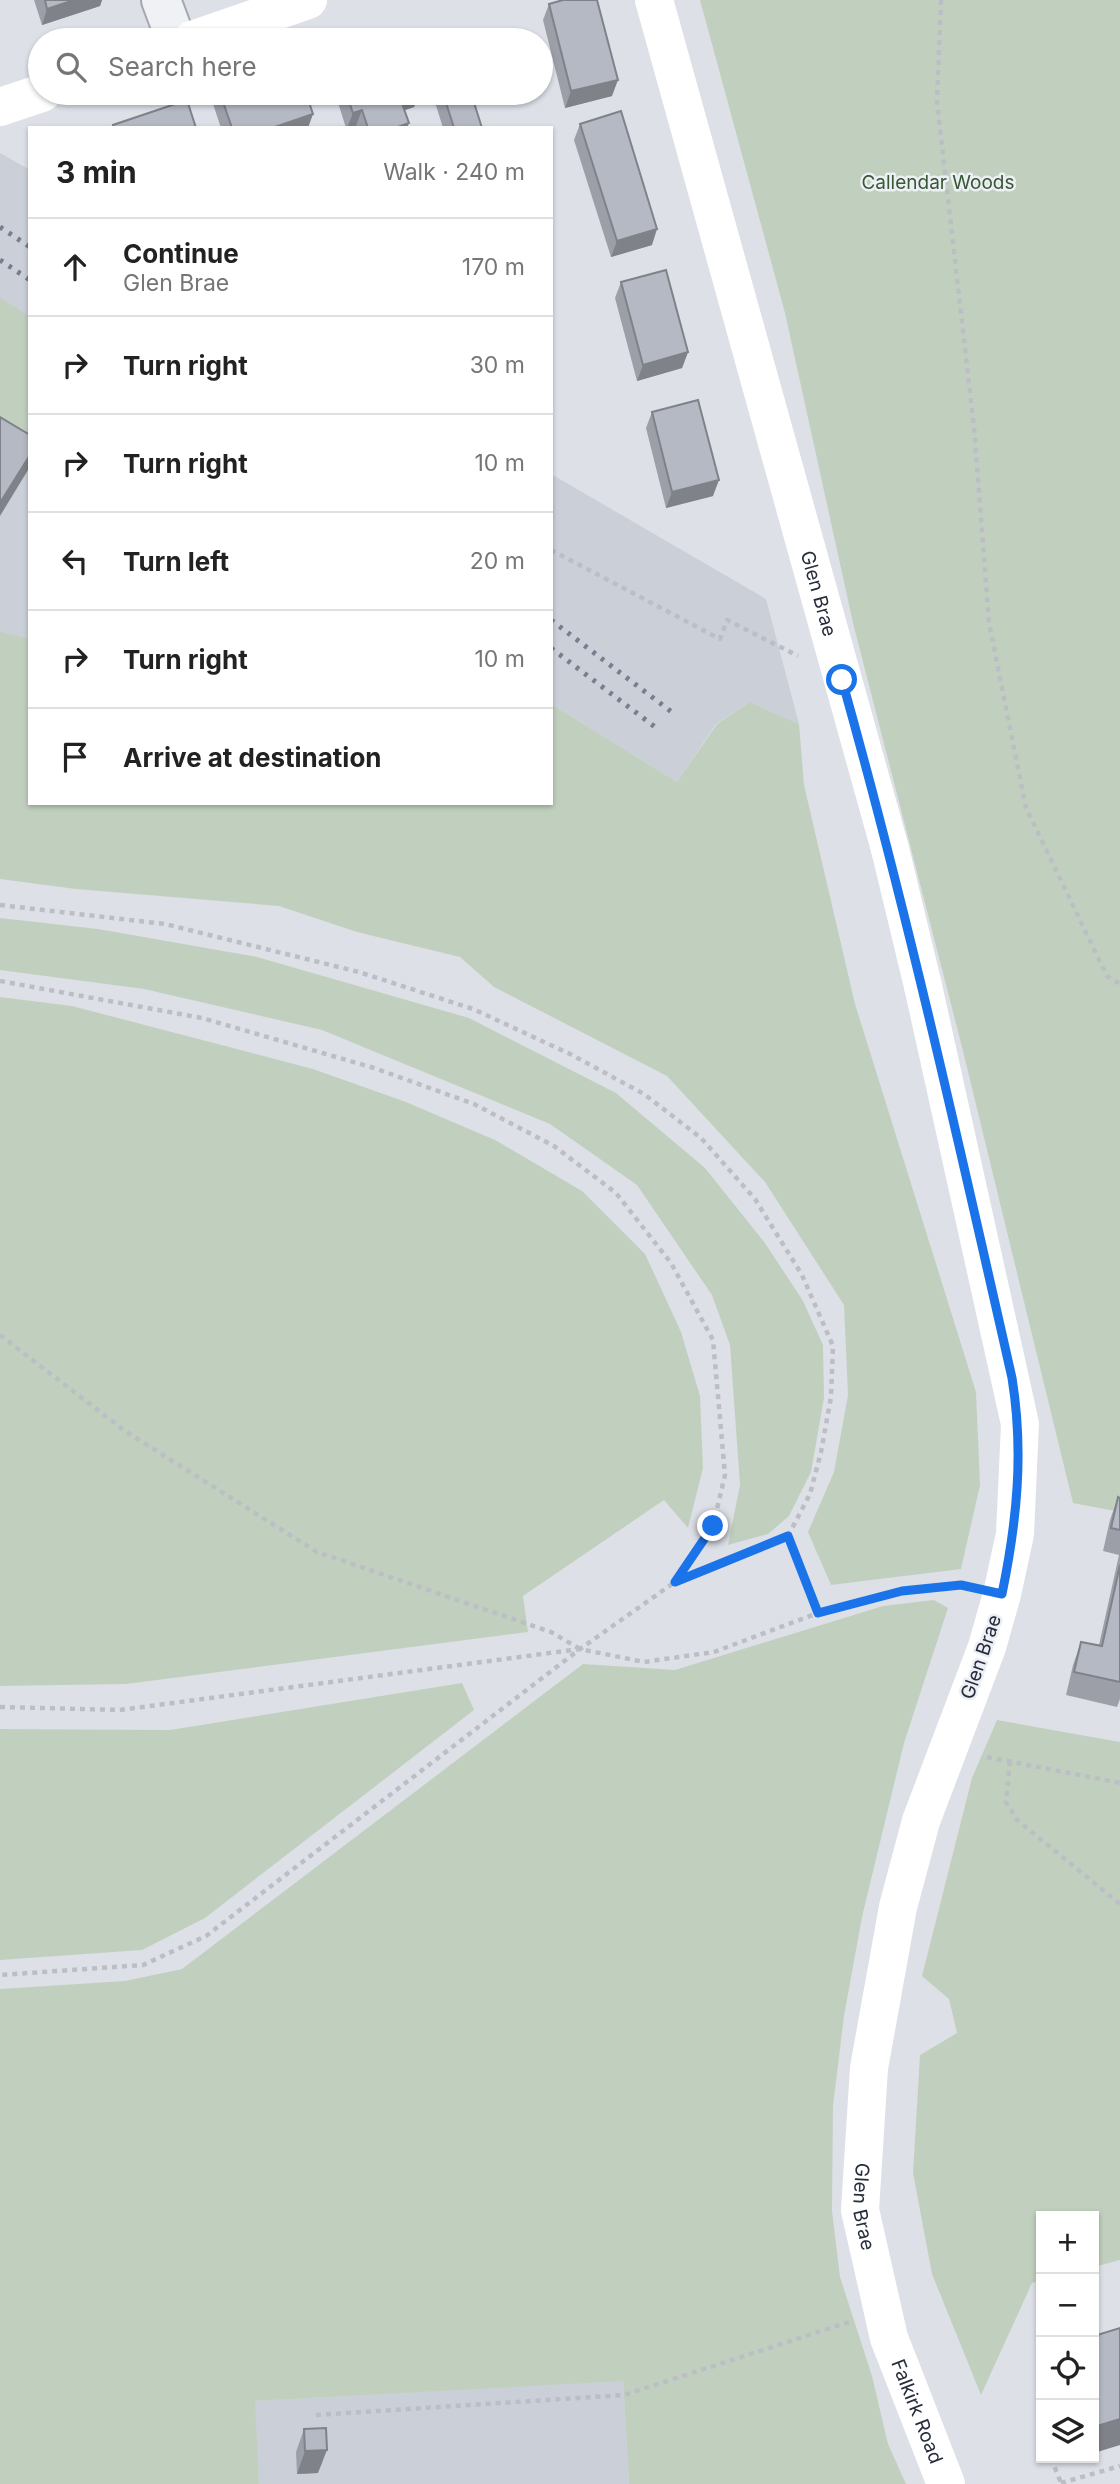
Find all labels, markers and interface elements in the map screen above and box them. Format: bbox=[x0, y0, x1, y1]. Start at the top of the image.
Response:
search box bbox=[28, 28, 553, 105]
icon: search bbox=[52, 48, 90, 86]
text: Search here bbox=[108, 51, 257, 82]
text: 3 min bbox=[56, 154, 137, 190]
text: Walk · 240 m bbox=[383, 158, 525, 186]
park label: Callendar Woods bbox=[861, 171, 1015, 194]
text: Continue bbox=[123, 238, 239, 269]
icon: ahead bbox=[56, 248, 94, 286]
text: 170 m bbox=[462, 253, 525, 281]
text: Glen Brae bbox=[123, 269, 229, 297]
icon: right bbox=[56, 346, 94, 384]
text: Turn right bbox=[123, 350, 248, 381]
text: 30 m bbox=[470, 351, 525, 379]
icon: right bbox=[56, 444, 94, 482]
text: Turn right bbox=[123, 448, 248, 479]
text: 10 m bbox=[475, 449, 525, 477]
icon: left bbox=[56, 542, 94, 580]
text: Turn left bbox=[123, 546, 229, 577]
text: 20 m bbox=[470, 547, 525, 575]
street label: Glen Brae bbox=[796, 548, 842, 639]
icon: right bbox=[56, 640, 94, 678]
text: Turn right bbox=[123, 644, 248, 675]
text: 10 m bbox=[475, 645, 525, 673]
route start bbox=[826, 664, 857, 695]
icon: arrive bbox=[56, 738, 94, 776]
text: Arrive at destination bbox=[123, 742, 382, 773]
route end bbox=[697, 1510, 728, 1541]
street label: Glen Brae bbox=[956, 1612, 1006, 1702]
street label: Glen Brae bbox=[849, 2162, 880, 2252]
map controls bbox=[1036, 2211, 1099, 2463]
button: + bbox=[1036, 2211, 1099, 2274]
button: − bbox=[1036, 2274, 1099, 2337]
button: locate bbox=[1036, 2337, 1099, 2400]
street label: Falkirk Road bbox=[887, 2356, 948, 2467]
button: layers bbox=[1036, 2400, 1099, 2463]

